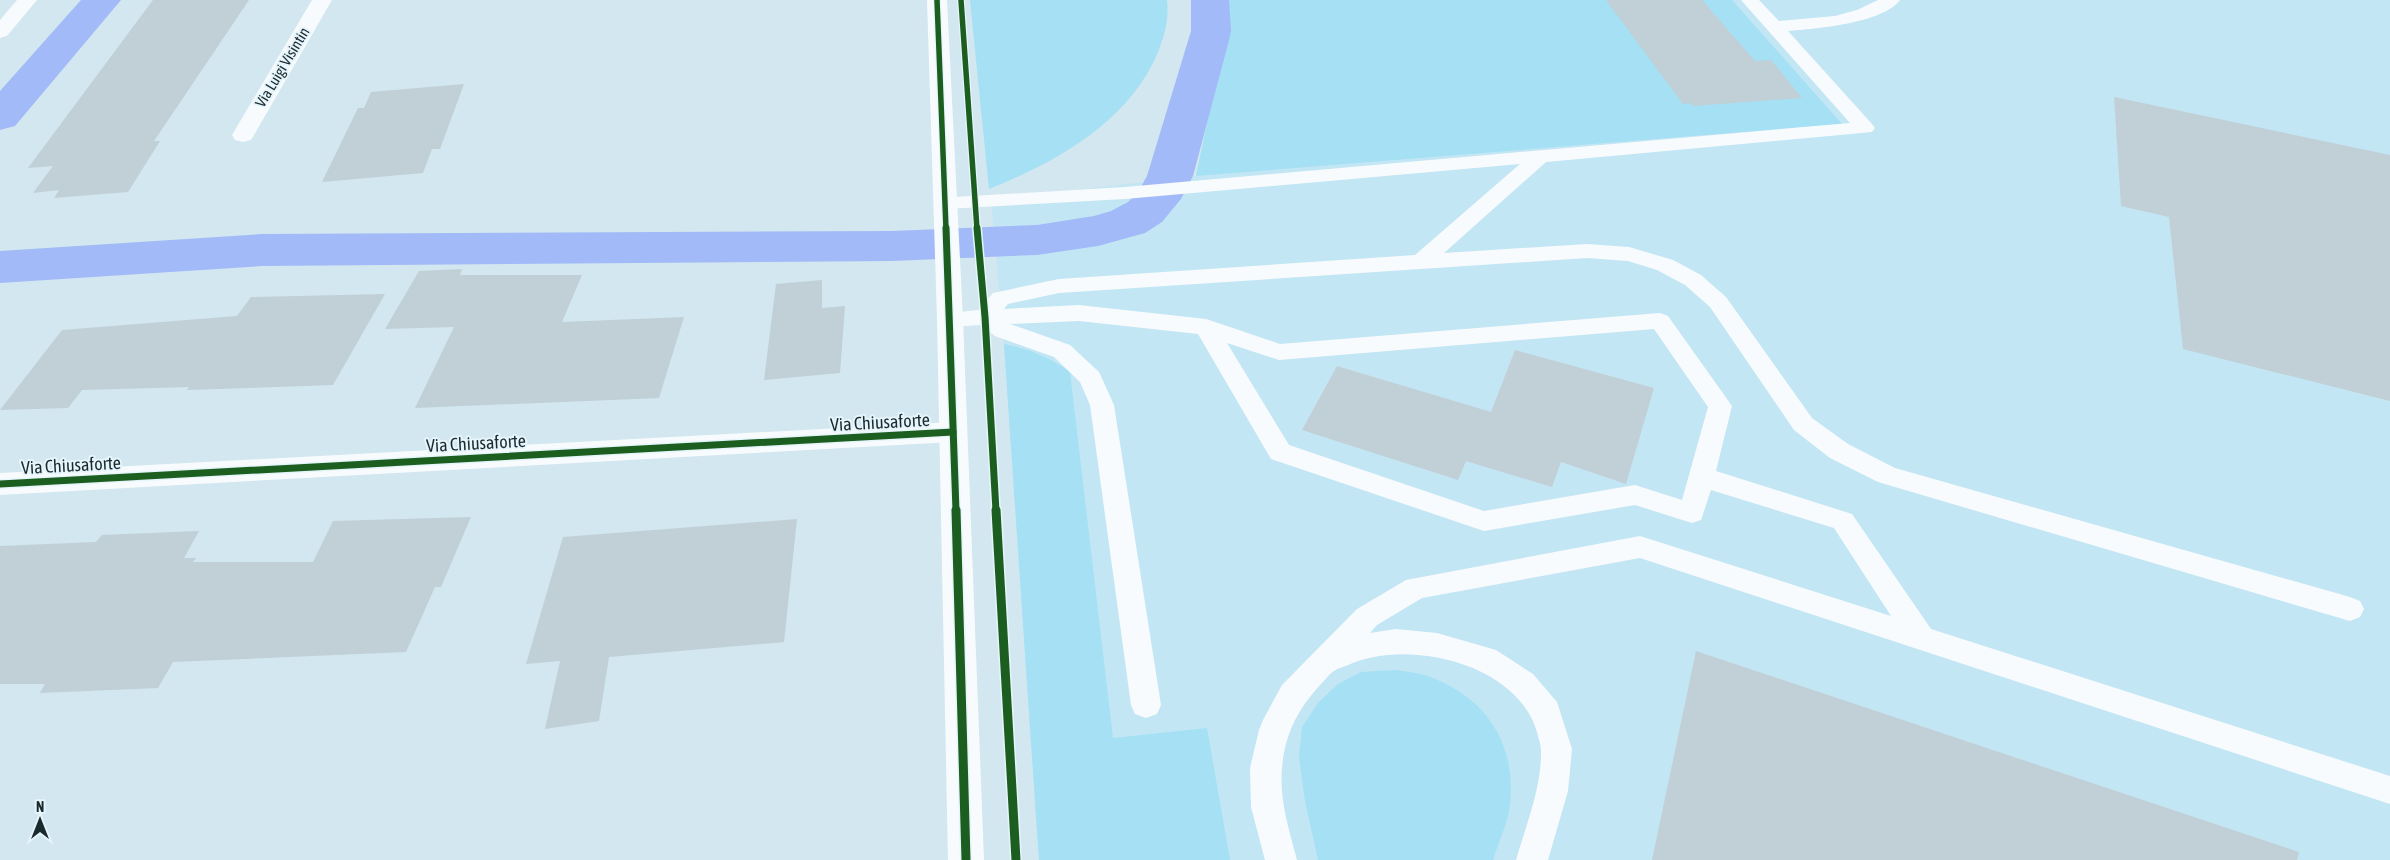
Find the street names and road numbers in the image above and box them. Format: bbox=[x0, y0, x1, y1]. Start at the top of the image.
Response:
street label: Via Luigi Visintin bbox=[251, 24, 313, 110]
street label: Via Chiusaforte bbox=[830, 409, 930, 435]
street label: Via Chiusaforte bbox=[426, 430, 526, 456]
street label: Via Chiusaforte bbox=[21, 452, 121, 478]

